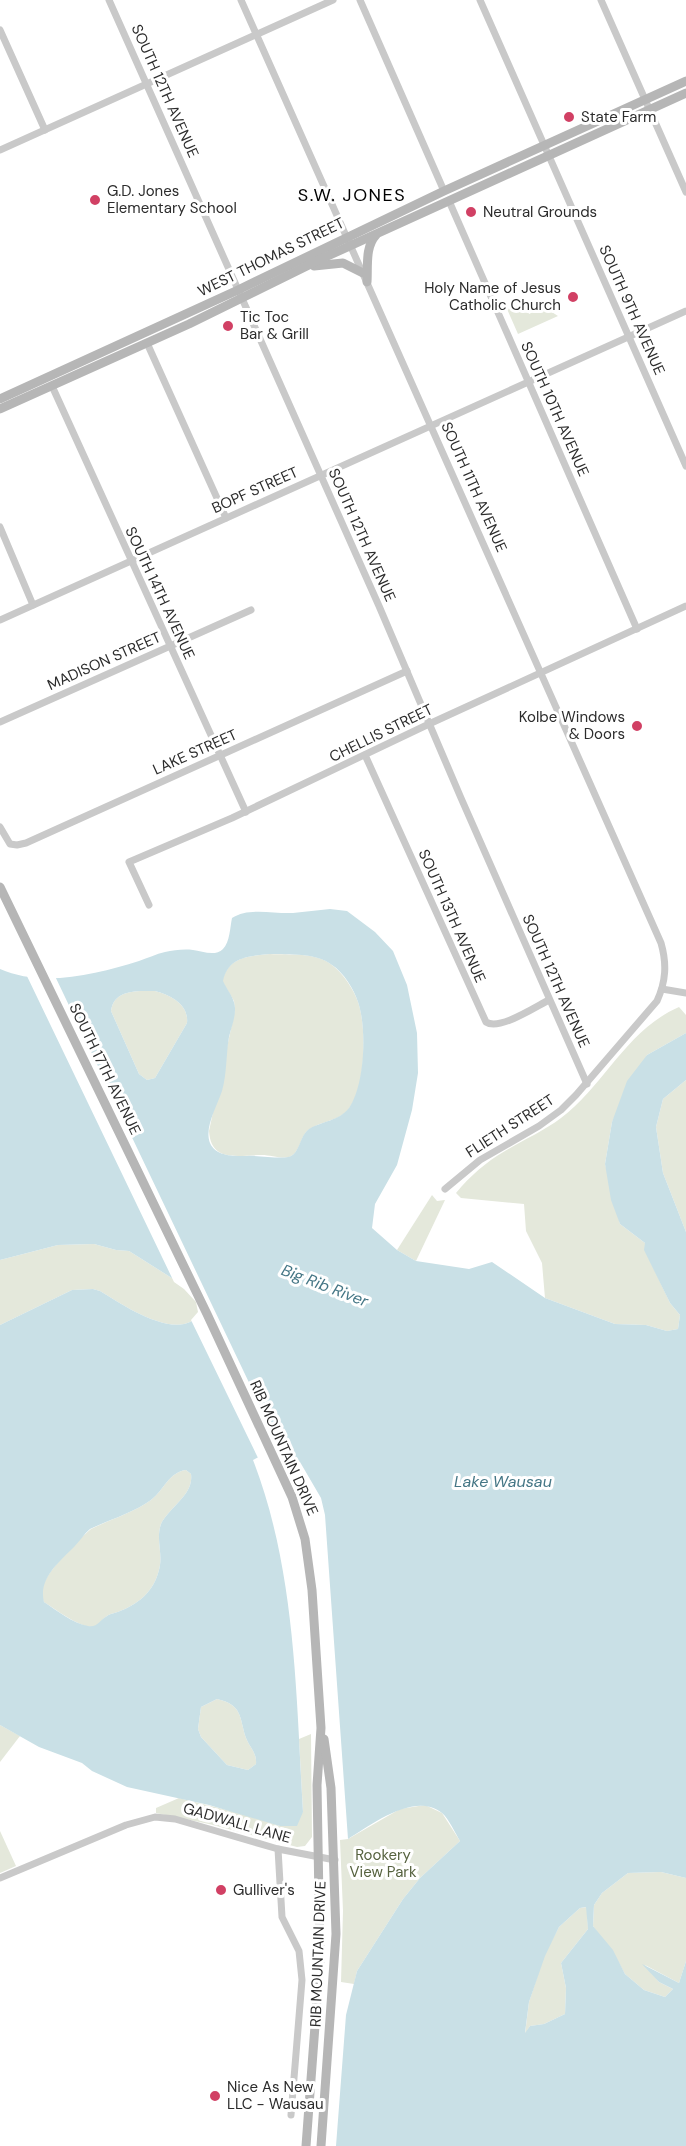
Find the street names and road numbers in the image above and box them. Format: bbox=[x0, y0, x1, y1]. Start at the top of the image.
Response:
street label: SOUTH 12TH AVENUE bbox=[127, 21, 203, 161]
street label: WEST THOMAS STREET bbox=[194, 213, 348, 301]
street label: SOUTH 9TH AVENUE bbox=[594, 242, 670, 378]
street label: SOUTH 10TH AVENUE bbox=[516, 338, 594, 480]
street label: SOUTH 11TH AVENUE bbox=[436, 419, 512, 555]
street label: BOPF STREET bbox=[209, 462, 301, 518]
street label: SOUTH 12TH AVENUE bbox=[324, 465, 400, 605]
street label: SOUTH 14TH AVENUE bbox=[120, 523, 200, 663]
street label: MADISON STREET bbox=[44, 627, 164, 695]
street label: CHELLIS STREET bbox=[326, 699, 436, 767]
street label: LAKE STREET bbox=[150, 725, 240, 779]
street label: SOUTH 13TH AVENUE bbox=[414, 846, 490, 986]
street label: SOUTH 12TH AVENUE bbox=[518, 911, 594, 1051]
street label: SOUTH 17TH AVENUE bbox=[65, 1000, 145, 1138]
street label: FLIETH STREET bbox=[462, 1090, 558, 1162]
street label: RIB MOUNTAIN DRIVE bbox=[245, 1377, 323, 1519]
street label: GADWALL LANE bbox=[181, 1798, 293, 1848]
street label: RIB MOUNTAIN DRIVE bbox=[305, 1881, 331, 2027]

